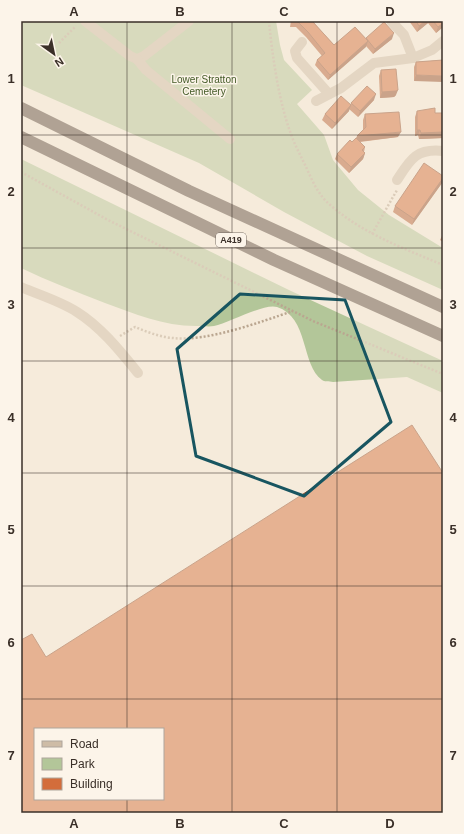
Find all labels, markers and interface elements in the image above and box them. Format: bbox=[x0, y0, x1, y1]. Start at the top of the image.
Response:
text: A bbox=[69, 4, 79, 19]
text: B bbox=[175, 4, 185, 19]
text: C bbox=[279, 4, 289, 19]
text: D bbox=[385, 4, 395, 19]
north arrow bbox=[34, 34, 74, 74]
text: N bbox=[53, 55, 66, 70]
text: 1 bbox=[7, 71, 15, 86]
text: 1 bbox=[449, 71, 457, 86]
park label: Lower Stratton Cemetery bbox=[171, 74, 237, 97]
text: 2 bbox=[7, 184, 15, 199]
text: 2 bbox=[449, 184, 457, 199]
road number: A419 bbox=[216, 233, 246, 247]
text: 3 bbox=[7, 297, 15, 312]
text: 3 bbox=[449, 297, 457, 312]
text: 4 bbox=[7, 410, 15, 425]
text: 4 bbox=[449, 410, 457, 425]
text: 5 bbox=[7, 522, 15, 537]
text: 5 bbox=[449, 522, 457, 537]
text: 6 bbox=[7, 635, 15, 650]
text: 6 bbox=[449, 635, 457, 650]
legend bbox=[34, 728, 164, 800]
text: Road bbox=[70, 737, 99, 751]
text: 7 bbox=[7, 748, 15, 763]
text: 7 bbox=[449, 748, 457, 763]
text: Park bbox=[70, 757, 96, 771]
text: Building bbox=[70, 777, 113, 791]
text: A bbox=[69, 816, 79, 831]
text: B bbox=[175, 816, 185, 831]
text: C bbox=[279, 816, 289, 831]
text: D bbox=[385, 816, 395, 831]

